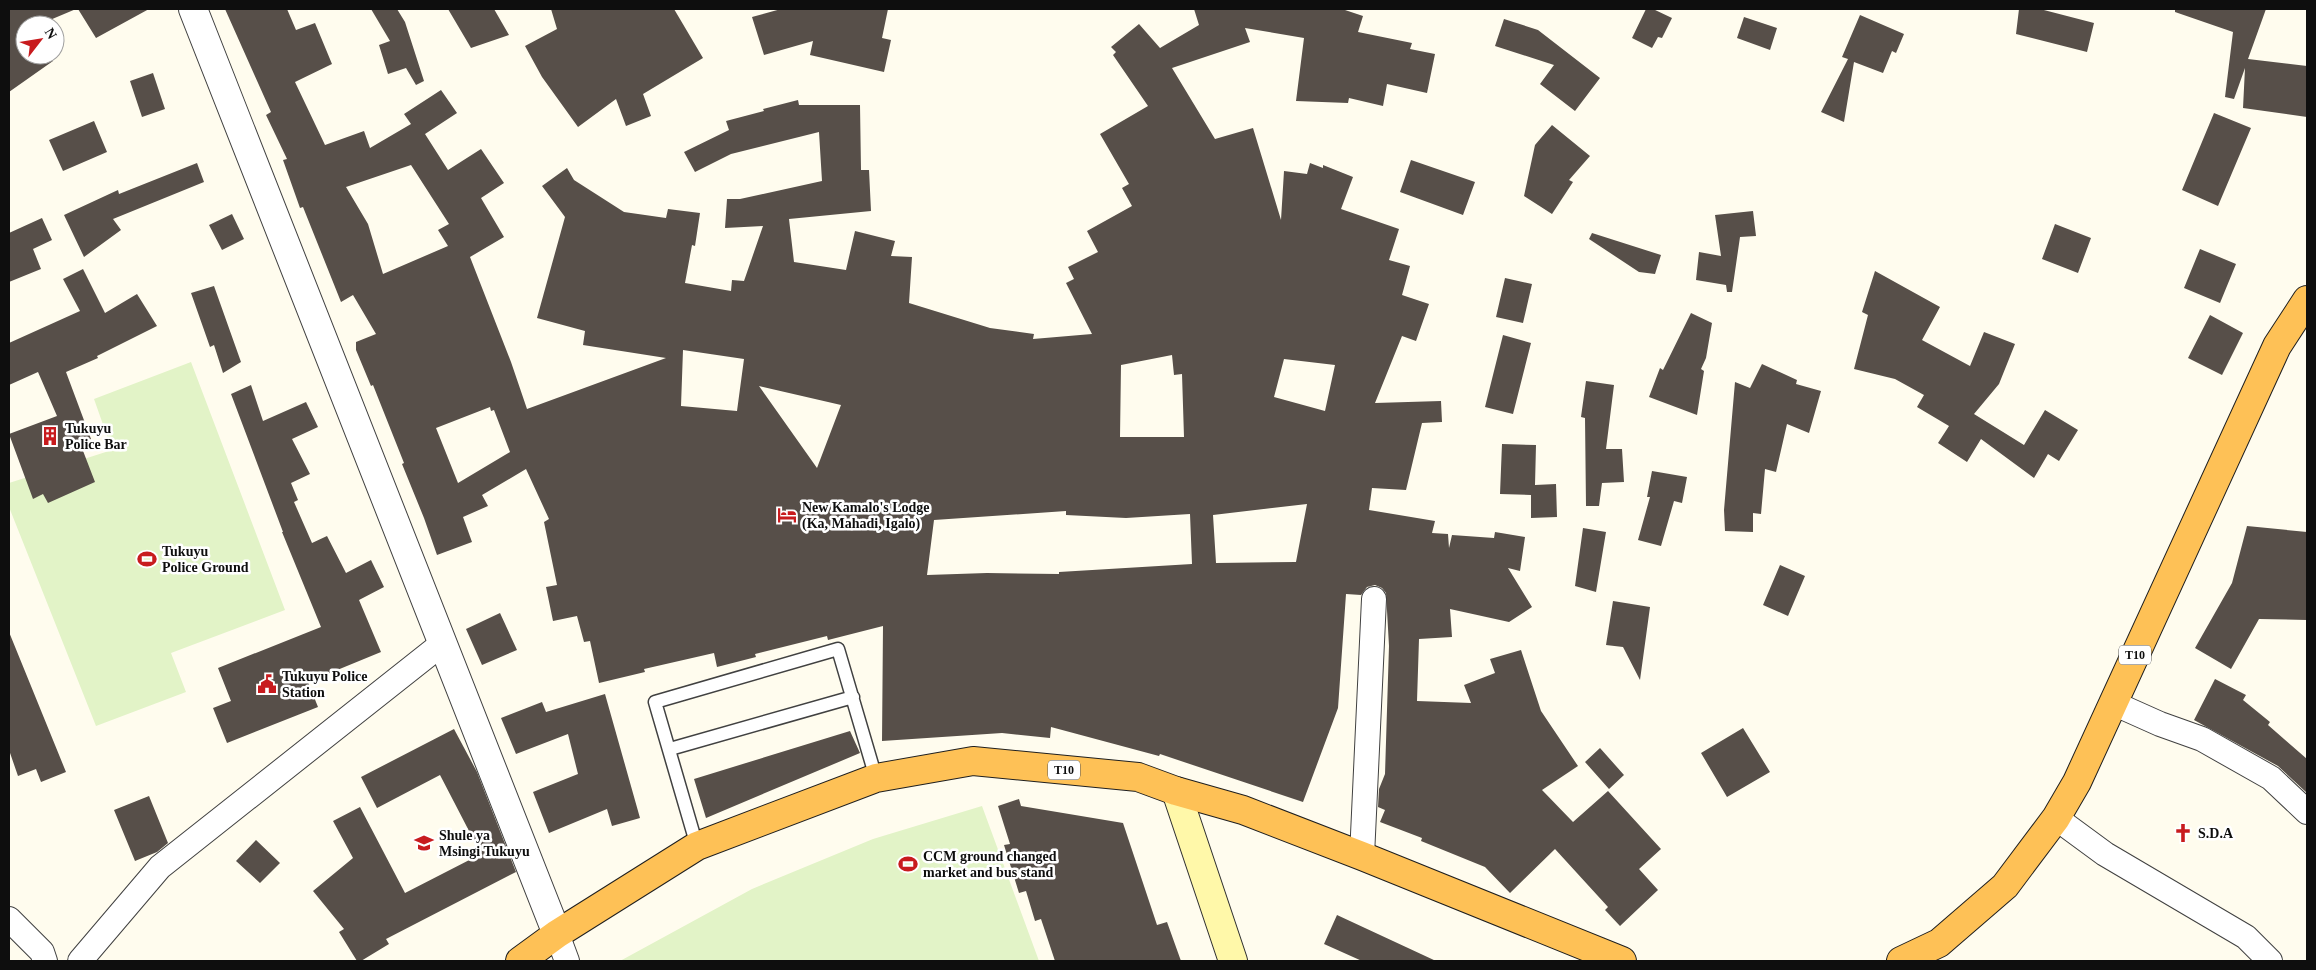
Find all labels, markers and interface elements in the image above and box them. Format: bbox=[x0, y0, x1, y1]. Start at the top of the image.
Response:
north arrow bbox=[15, 15, 65, 65]
text: N bbox=[42, 25, 60, 42]
place label: Tukuyu Police Bar bbox=[65, 421, 127, 452]
building icon: Tukuyu Police Bar bbox=[39, 425, 61, 447]
place label: New Kamalo's Lodge (Ka, Mahadi, Igalo) bbox=[802, 500, 930, 532]
hotel icon: New Kamalo's Lodge (Ka, Mahadi, Igalo) bbox=[776, 504, 798, 526]
place label: Tukuyu Police Ground bbox=[162, 544, 249, 575]
sports icon: Tukuyu Police Ground bbox=[136, 548, 158, 570]
road number: T10 bbox=[2119, 646, 2151, 664]
place label: Tukuyu Police Station bbox=[282, 669, 367, 700]
public building icon: Tukuyu Police Station bbox=[256, 673, 278, 695]
road number: T10 bbox=[1048, 760, 1080, 780]
church icon: S.D.A bbox=[2172, 822, 2194, 844]
place label: S.D.A bbox=[2198, 826, 2234, 841]
place label: Shule ya Msingi Tukuyu bbox=[439, 828, 530, 859]
school or university icon: Shule ya Msingi Tukuyu bbox=[413, 832, 435, 854]
place label: CCM ground changed market and bus stand bbox=[923, 849, 1057, 880]
sports icon: CCM ground changed market and bus stand bbox=[897, 853, 919, 875]

